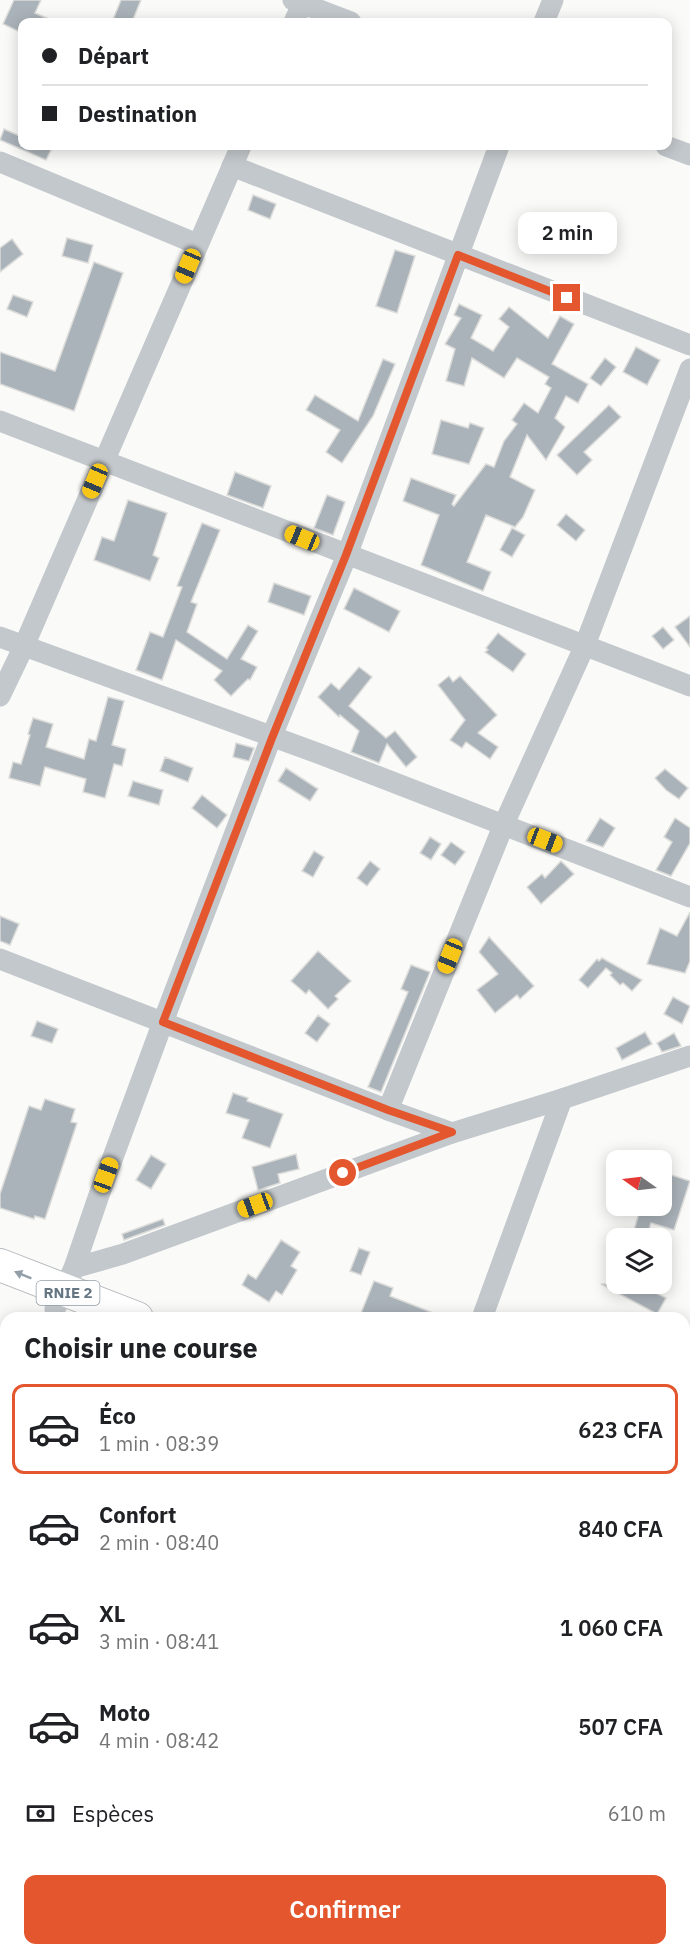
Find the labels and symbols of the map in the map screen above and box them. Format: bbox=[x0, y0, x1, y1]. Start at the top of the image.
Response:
callout: 2 min bbox=[518, 211, 616, 253]
car bbox=[173, 246, 203, 286]
route end bbox=[553, 284, 580, 311]
car bbox=[80, 461, 110, 501]
car bbox=[282, 523, 322, 553]
car bbox=[525, 825, 565, 855]
car bbox=[435, 936, 465, 976]
north arrow bbox=[606, 1150, 672, 1216]
car bbox=[91, 1155, 121, 1195]
route start bbox=[329, 1159, 356, 1186]
car bbox=[235, 1190, 275, 1220]
one-way arrow bbox=[14, 1270, 32, 1280]
road number: RNIE 2 bbox=[36, 1281, 100, 1305]

